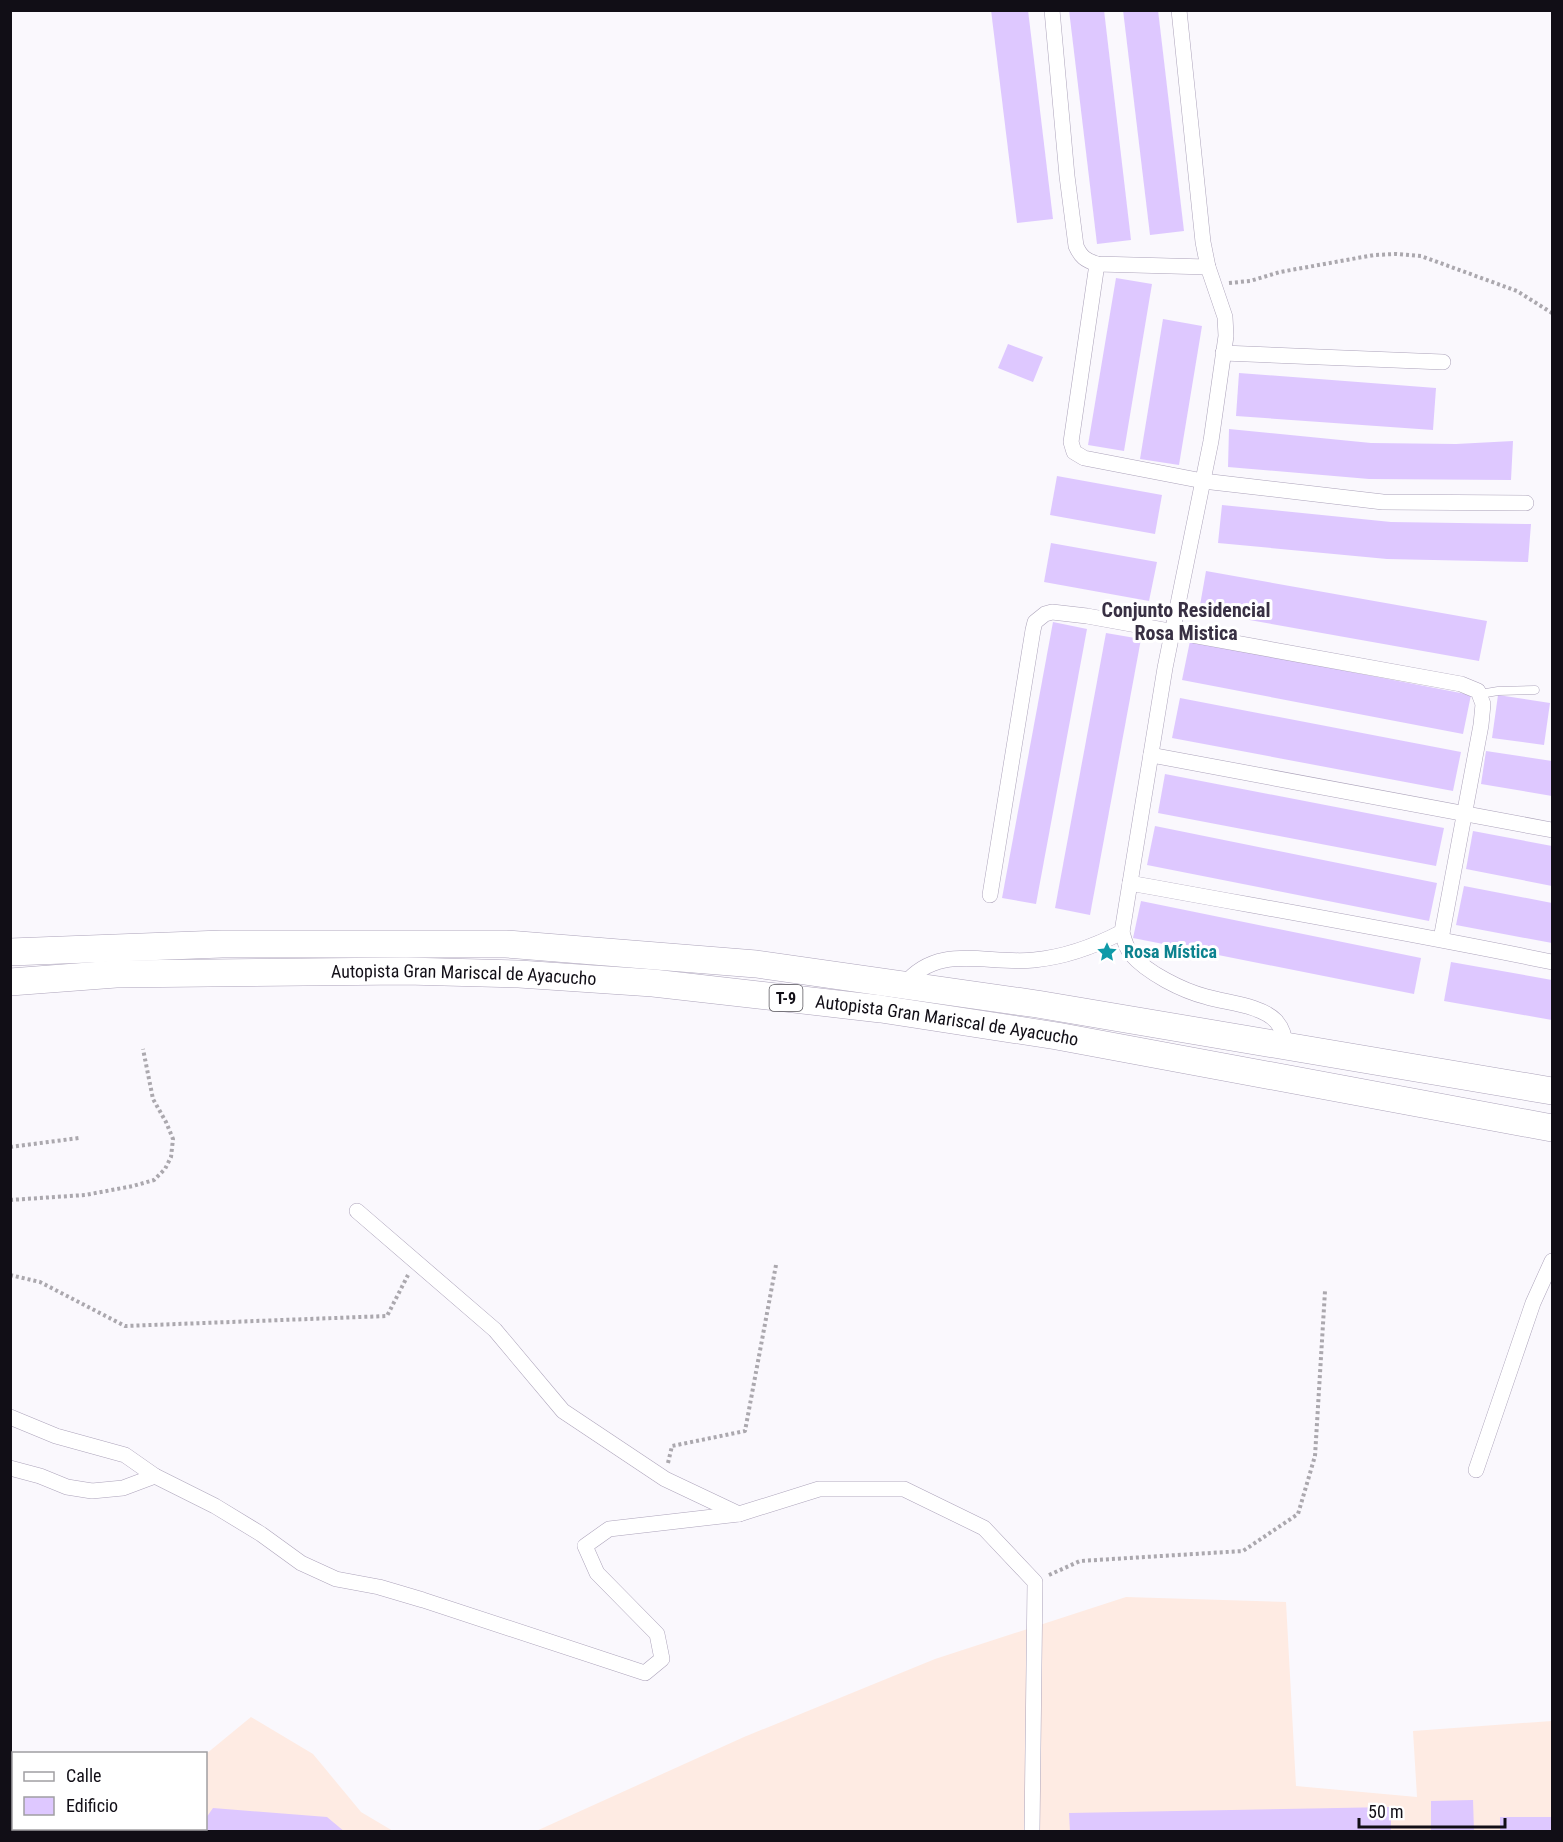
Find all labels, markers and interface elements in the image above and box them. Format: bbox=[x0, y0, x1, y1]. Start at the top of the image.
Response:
district label: Conjunto Residencial Rosa Mistica bbox=[1102, 598, 1270, 645]
place icon: Rosa Mística bbox=[1095, 940, 1119, 964]
place label: Rosa Mística bbox=[1124, 941, 1217, 962]
street label: Autopista Gran Mariscal de Ayacucho bbox=[331, 960, 597, 989]
road number: T-9 bbox=[770, 985, 802, 1011]
street label: Autopista Gran Mariscal de Ayacucho bbox=[814, 991, 1080, 1050]
legend bbox=[12, 1752, 207, 1830]
text: Calle bbox=[66, 1765, 102, 1786]
scale bar bbox=[1359, 1791, 1504, 1829]
text: Edificio bbox=[66, 1795, 118, 1816]
text: 50 m bbox=[1368, 1801, 1403, 1822]

